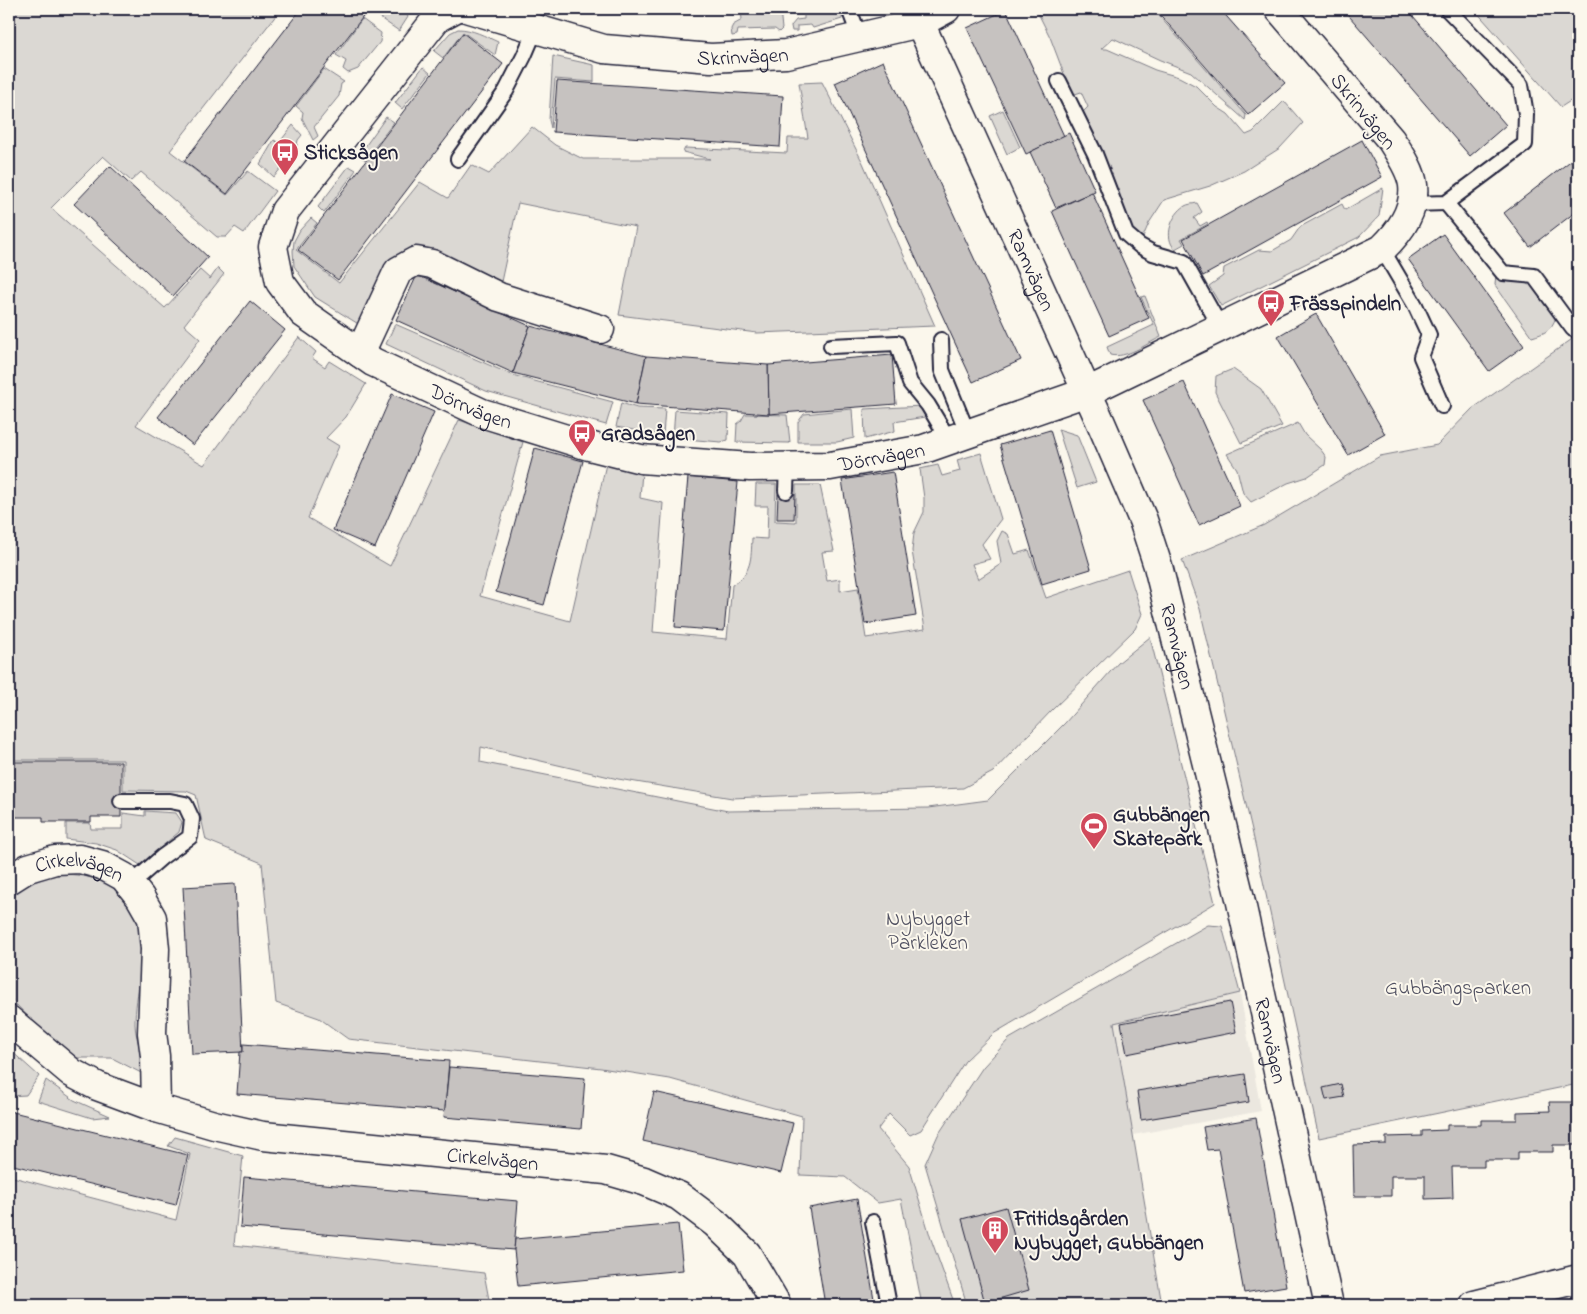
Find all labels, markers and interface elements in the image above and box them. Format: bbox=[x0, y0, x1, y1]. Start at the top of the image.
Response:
street label: Skrinvägen bbox=[696, 41, 789, 75]
street label: Skrinvägen bbox=[1321, 67, 1403, 158]
bus stop icon: Sticksågen bbox=[270, 137, 300, 176]
place label: Sticksågen bbox=[304, 139, 398, 171]
street label: Ramvägen bbox=[998, 225, 1062, 317]
bus stop icon: Frässpindeln bbox=[1256, 288, 1286, 327]
place label: Frässpindeln bbox=[1289, 290, 1401, 320]
street label: Dörrvägen bbox=[423, 377, 515, 438]
bus stop icon: Gradsågen bbox=[567, 418, 597, 457]
place label: Gradsågen bbox=[601, 420, 695, 452]
street label: Dörrvägen bbox=[835, 436, 927, 481]
street label: Ramvägen bbox=[1151, 601, 1201, 693]
place label: Gubbängen Skatepark bbox=[1113, 801, 1210, 855]
sports icon: Gubbängen Skatepark bbox=[1079, 811, 1109, 850]
street label: Cirkelvägen bbox=[32, 846, 129, 891]
park label: Nybygget Parkleken bbox=[886, 905, 970, 959]
park label: Gubbängsparken bbox=[1385, 974, 1531, 1006]
street label: Ramvägen bbox=[1245, 995, 1293, 1087]
street label: Cirkelvägen bbox=[445, 1141, 540, 1180]
place label: Fritidsgården Nybygget, Gubbängen bbox=[1013, 1205, 1204, 1261]
building icon: Fritidsgården Nybygget, Gubbängen bbox=[980, 1215, 1010, 1254]

